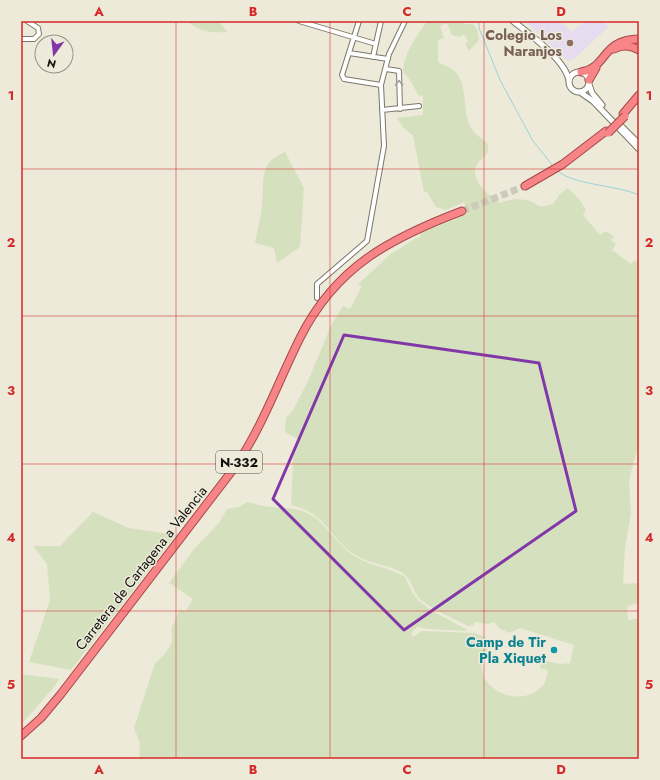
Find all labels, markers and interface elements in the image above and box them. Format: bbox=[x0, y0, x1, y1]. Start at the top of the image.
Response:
text: A bbox=[93, 2, 104, 21]
text: B bbox=[249, 2, 258, 21]
text: C bbox=[402, 2, 412, 21]
text: D bbox=[556, 2, 566, 21]
place label: Colegio Los Naranjos bbox=[485, 25, 563, 61]
north arrow bbox=[34, 34, 74, 74]
marker: Colegio Los Naranjos bbox=[565, 38, 575, 48]
text: N bbox=[45, 55, 58, 73]
one-way arrow bbox=[395, 80, 404, 86]
text: 1 bbox=[8, 86, 14, 105]
text: 1 bbox=[646, 86, 652, 105]
text: 2 bbox=[7, 233, 15, 252]
text: 2 bbox=[645, 233, 653, 252]
text: 3 bbox=[7, 381, 15, 400]
text: 3 bbox=[645, 381, 653, 400]
road number: N-332 bbox=[216, 451, 262, 473]
street label: Carretera de Cartagena a Valencia bbox=[70, 482, 212, 654]
text: 4 bbox=[6, 528, 16, 547]
text: 4 bbox=[644, 528, 654, 547]
place label: Camp de Tir Pla Xiquet bbox=[466, 632, 547, 668]
marker: Camp de Tir Pla Xiquet bbox=[549, 645, 559, 655]
text: 5 bbox=[7, 675, 15, 694]
text: 5 bbox=[645, 675, 653, 694]
text: A bbox=[93, 760, 104, 779]
text: B bbox=[249, 760, 258, 779]
text: C bbox=[402, 760, 412, 779]
text: D bbox=[556, 760, 566, 779]

